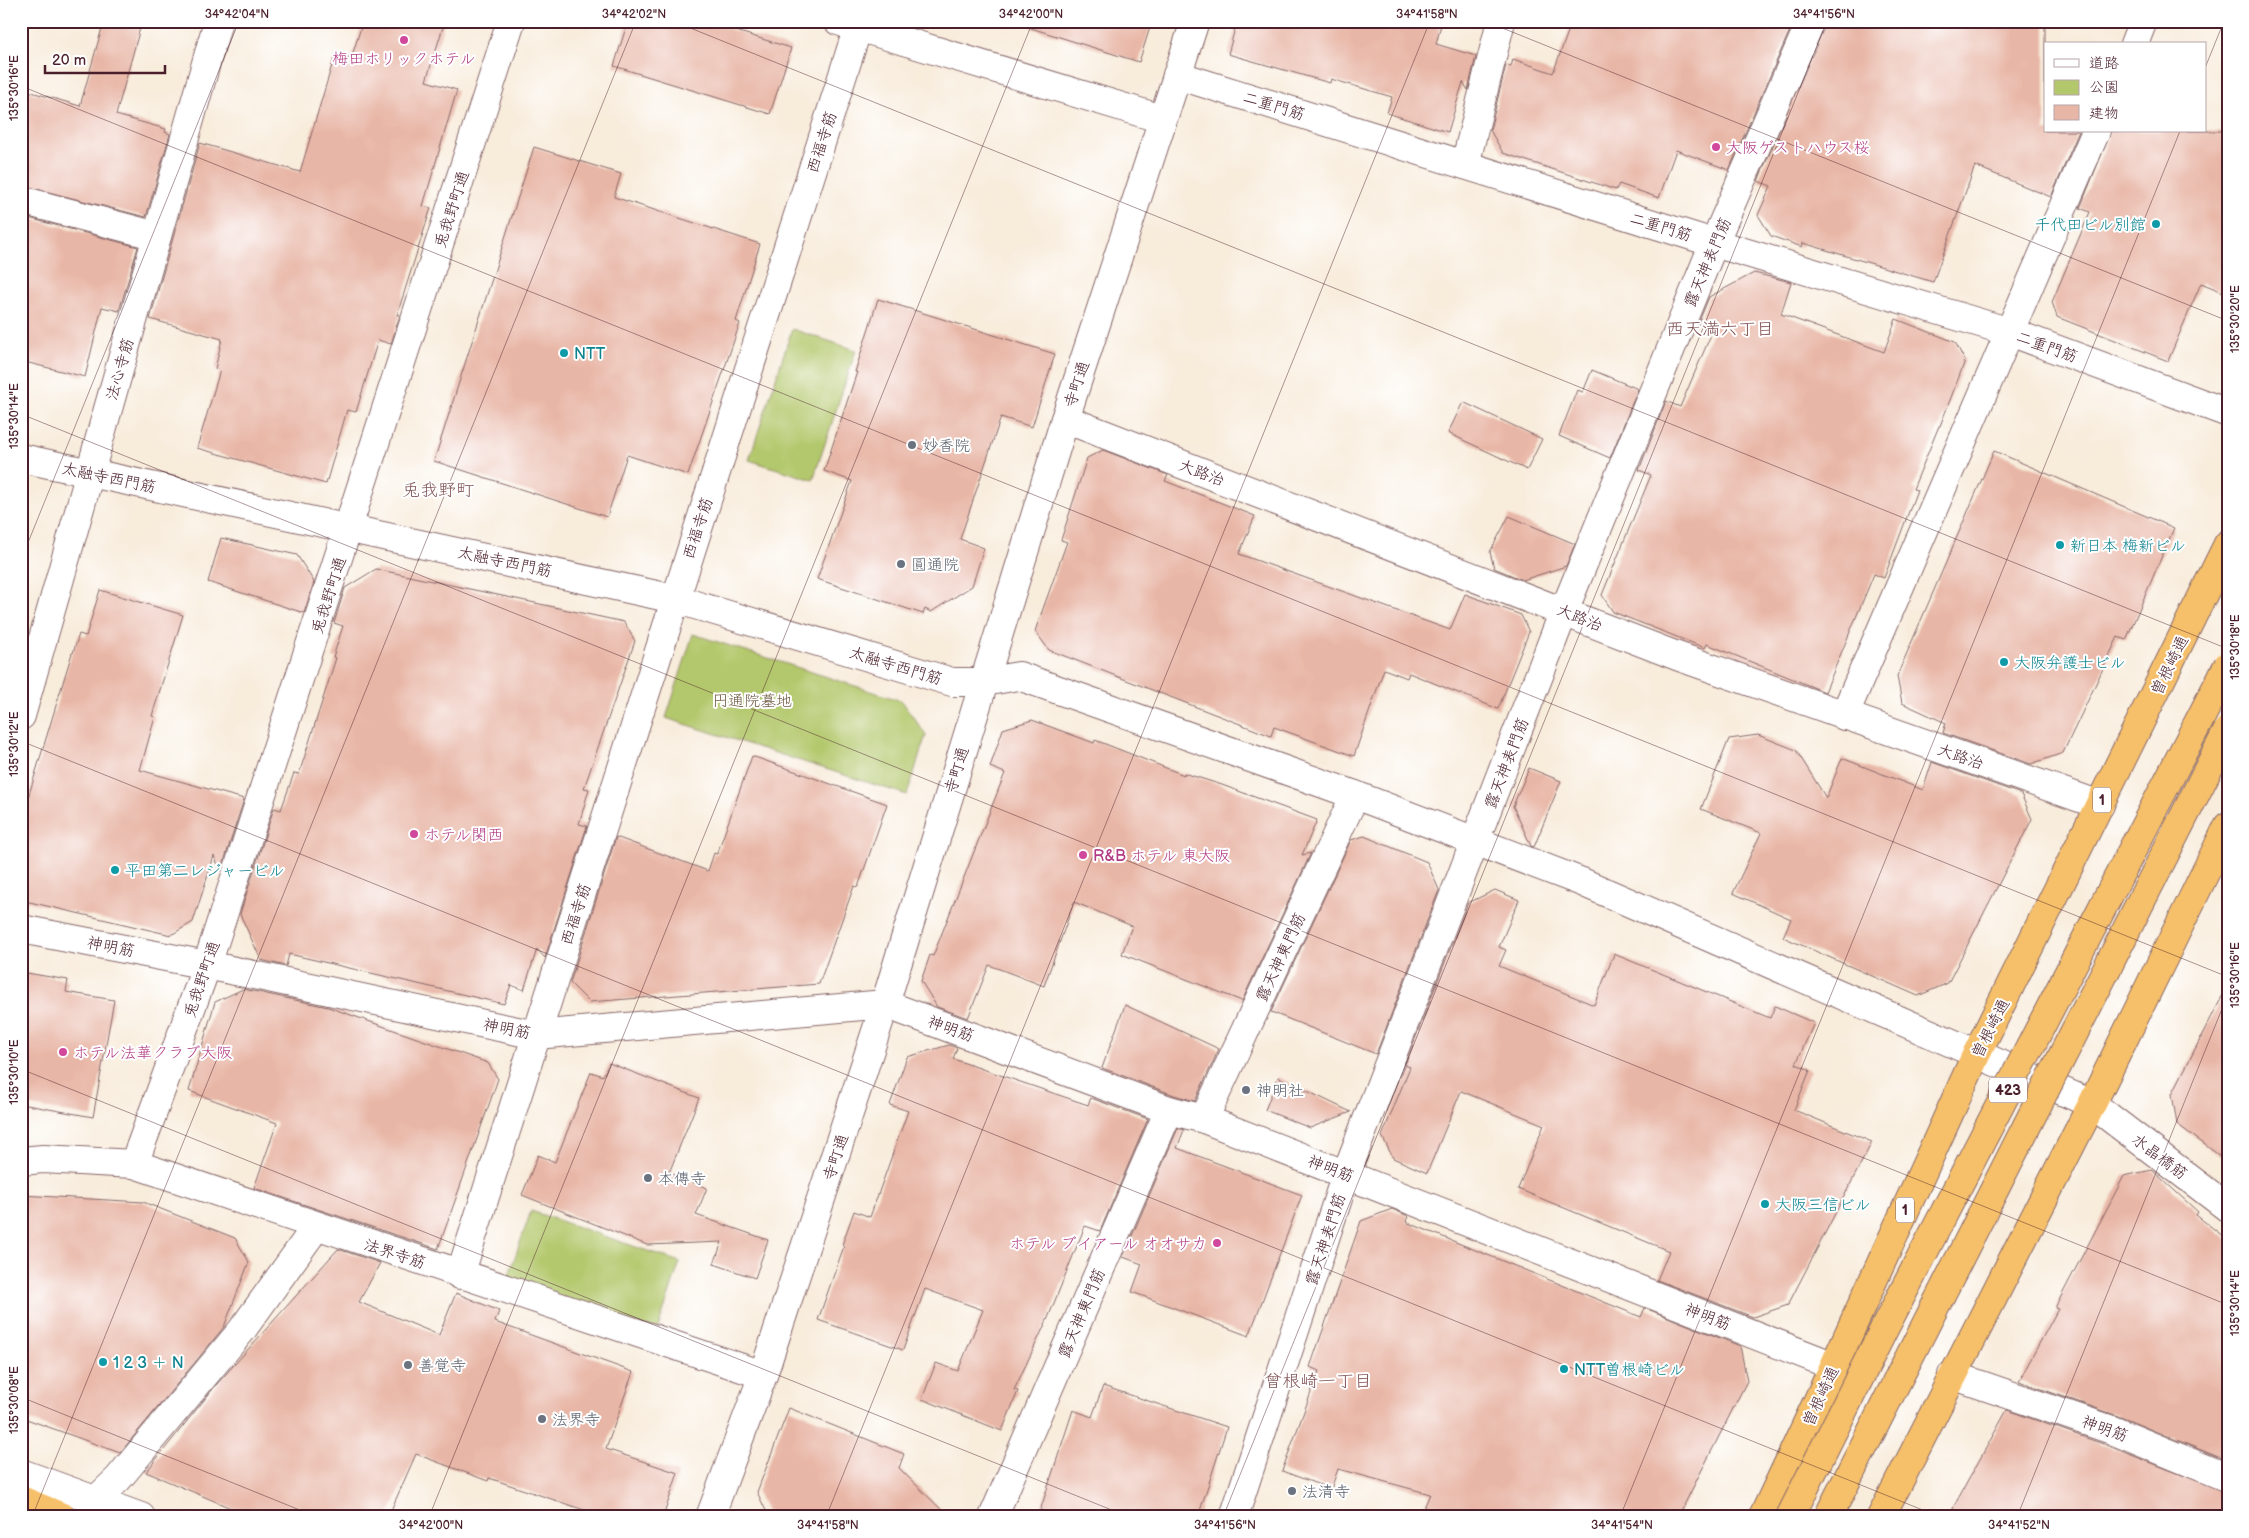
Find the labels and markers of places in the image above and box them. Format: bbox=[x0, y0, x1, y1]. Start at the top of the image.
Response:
marker: 梅田ホリックホテル bbox=[398, 34, 410, 46]
place label: 梅田ホリックホテル bbox=[332, 50, 476, 69]
place label: 大阪ゲストハウス桜 bbox=[1726, 139, 1869, 158]
marker: 大阪ゲストハウス桜 bbox=[1710, 141, 1722, 153]
place label: 千代田ビル別館 bbox=[2034, 216, 2146, 235]
marker: 千代田ビル別館 bbox=[2150, 218, 2162, 230]
place label: NTT bbox=[574, 345, 606, 364]
marker: NTT bbox=[558, 347, 570, 359]
place label: 妙香院 bbox=[922, 437, 970, 456]
marker: 妙香院 bbox=[906, 439, 918, 451]
place label: 新日本 梅新ビル bbox=[2070, 537, 2186, 556]
marker: 新日本 梅新ビル bbox=[2054, 539, 2066, 551]
place label: 圓通院 bbox=[911, 556, 959, 575]
marker: 圓通院 bbox=[895, 558, 907, 570]
place label: 大阪弁護士ビル bbox=[2014, 654, 2126, 673]
marker: 大阪弁護士ビル bbox=[1998, 656, 2010, 668]
place label: ホテル関西 bbox=[424, 826, 503, 845]
marker: ホテル関西 bbox=[408, 828, 420, 840]
place label: R&B ホテル 東大阪 bbox=[1093, 847, 1230, 866]
marker: R&B ホテル 東大阪 bbox=[1077, 849, 1089, 861]
place label: 平田第二レジャービル bbox=[125, 862, 285, 881]
marker: 平田第二レジャービル bbox=[109, 864, 121, 876]
place label: ホテル法華クラブ大阪 bbox=[73, 1044, 232, 1063]
marker: ホテル法華クラブ大阪 bbox=[57, 1046, 69, 1058]
place label: 神明社 bbox=[1256, 1082, 1304, 1101]
marker: 神明社 bbox=[1240, 1084, 1252, 1096]
place label: 本傳寺 bbox=[658, 1170, 706, 1189]
marker: 本傳寺 bbox=[642, 1172, 654, 1184]
place label: 大阪三信ビル bbox=[1775, 1196, 1871, 1215]
marker: 大阪三信ビル bbox=[1759, 1198, 1771, 1210]
place label: ホテル ブイアール オオサカ bbox=[1009, 1235, 1207, 1254]
marker: ホテル ブイアール オオサカ bbox=[1211, 1237, 1223, 1249]
place label: 1 2 3 ＋ N bbox=[113, 1354, 184, 1373]
marker: 1 2 3 ＋ N bbox=[97, 1356, 109, 1368]
place label: 善覚寺 bbox=[418, 1357, 466, 1376]
marker: 善覚寺 bbox=[402, 1359, 414, 1371]
place label: NTT曽根崎ビル bbox=[1574, 1361, 1685, 1380]
marker: NTT曽根崎ビル bbox=[1558, 1363, 1570, 1375]
place label: 法界寺 bbox=[552, 1411, 600, 1430]
marker: 法界寺 bbox=[536, 1413, 548, 1425]
place label: 法清寺 bbox=[1302, 1483, 1350, 1502]
marker: 法清寺 bbox=[1286, 1485, 1298, 1497]

